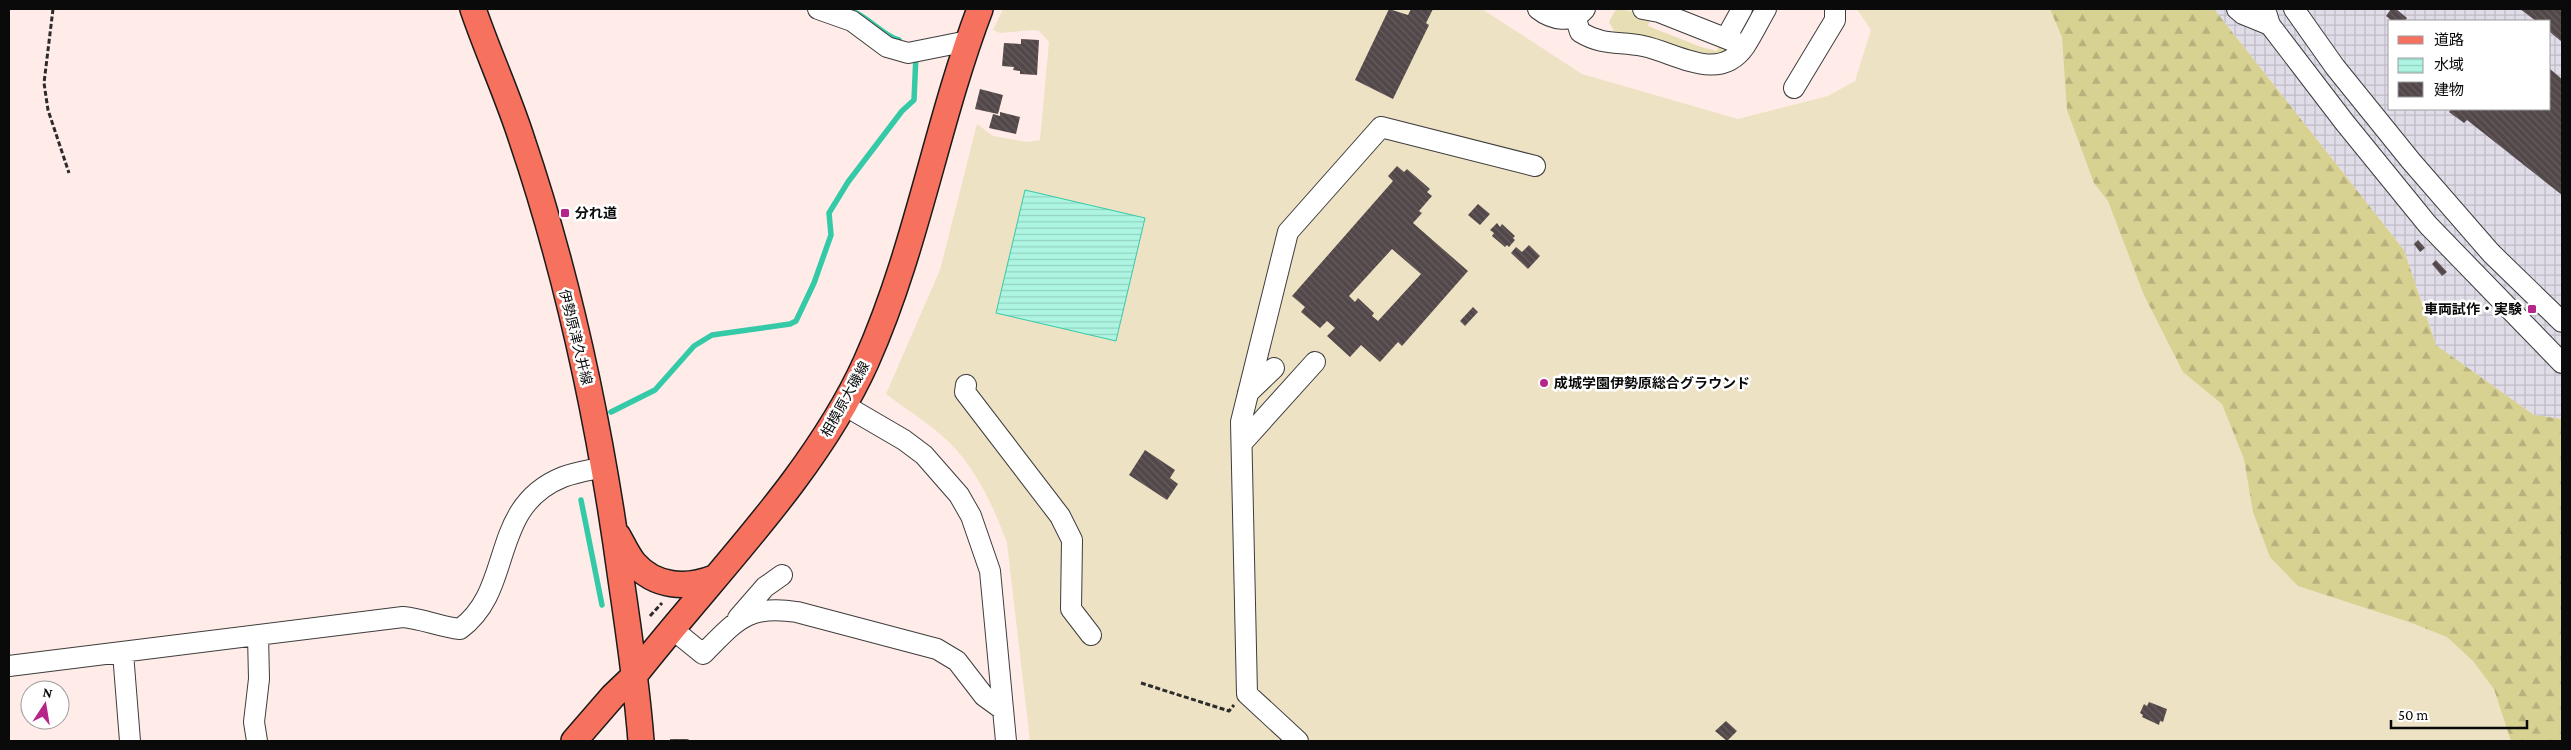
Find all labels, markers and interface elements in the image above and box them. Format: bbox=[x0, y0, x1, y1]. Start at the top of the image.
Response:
legend bbox=[2388, 20, 2551, 110]
text: 道路 bbox=[2434, 32, 2464, 48]
text: 水域 bbox=[2434, 57, 2464, 73]
text: 建物 bbox=[2434, 82, 2464, 98]
place label: 分れ道 bbox=[574, 205, 617, 221]
marker: 分れ道 bbox=[559, 207, 571, 219]
street label: 伊勢原津久井線 bbox=[556, 288, 596, 386]
place label: 車両試作・実験 bbox=[2424, 301, 2522, 317]
marker: 車両試作・実験 bbox=[2526, 303, 2538, 315]
street label: 相模原大磯線 bbox=[818, 358, 872, 440]
place label: 成城学園伊勢原総合グラウンド bbox=[1554, 375, 1750, 391]
marker: 成城学園伊勢原総合グラウンド bbox=[1538, 377, 1550, 389]
north arrow bbox=[20, 680, 70, 730]
text: N bbox=[41, 683, 54, 701]
scale bar bbox=[2391, 698, 2527, 730]
text: 50 m bbox=[2398, 707, 2428, 723]

